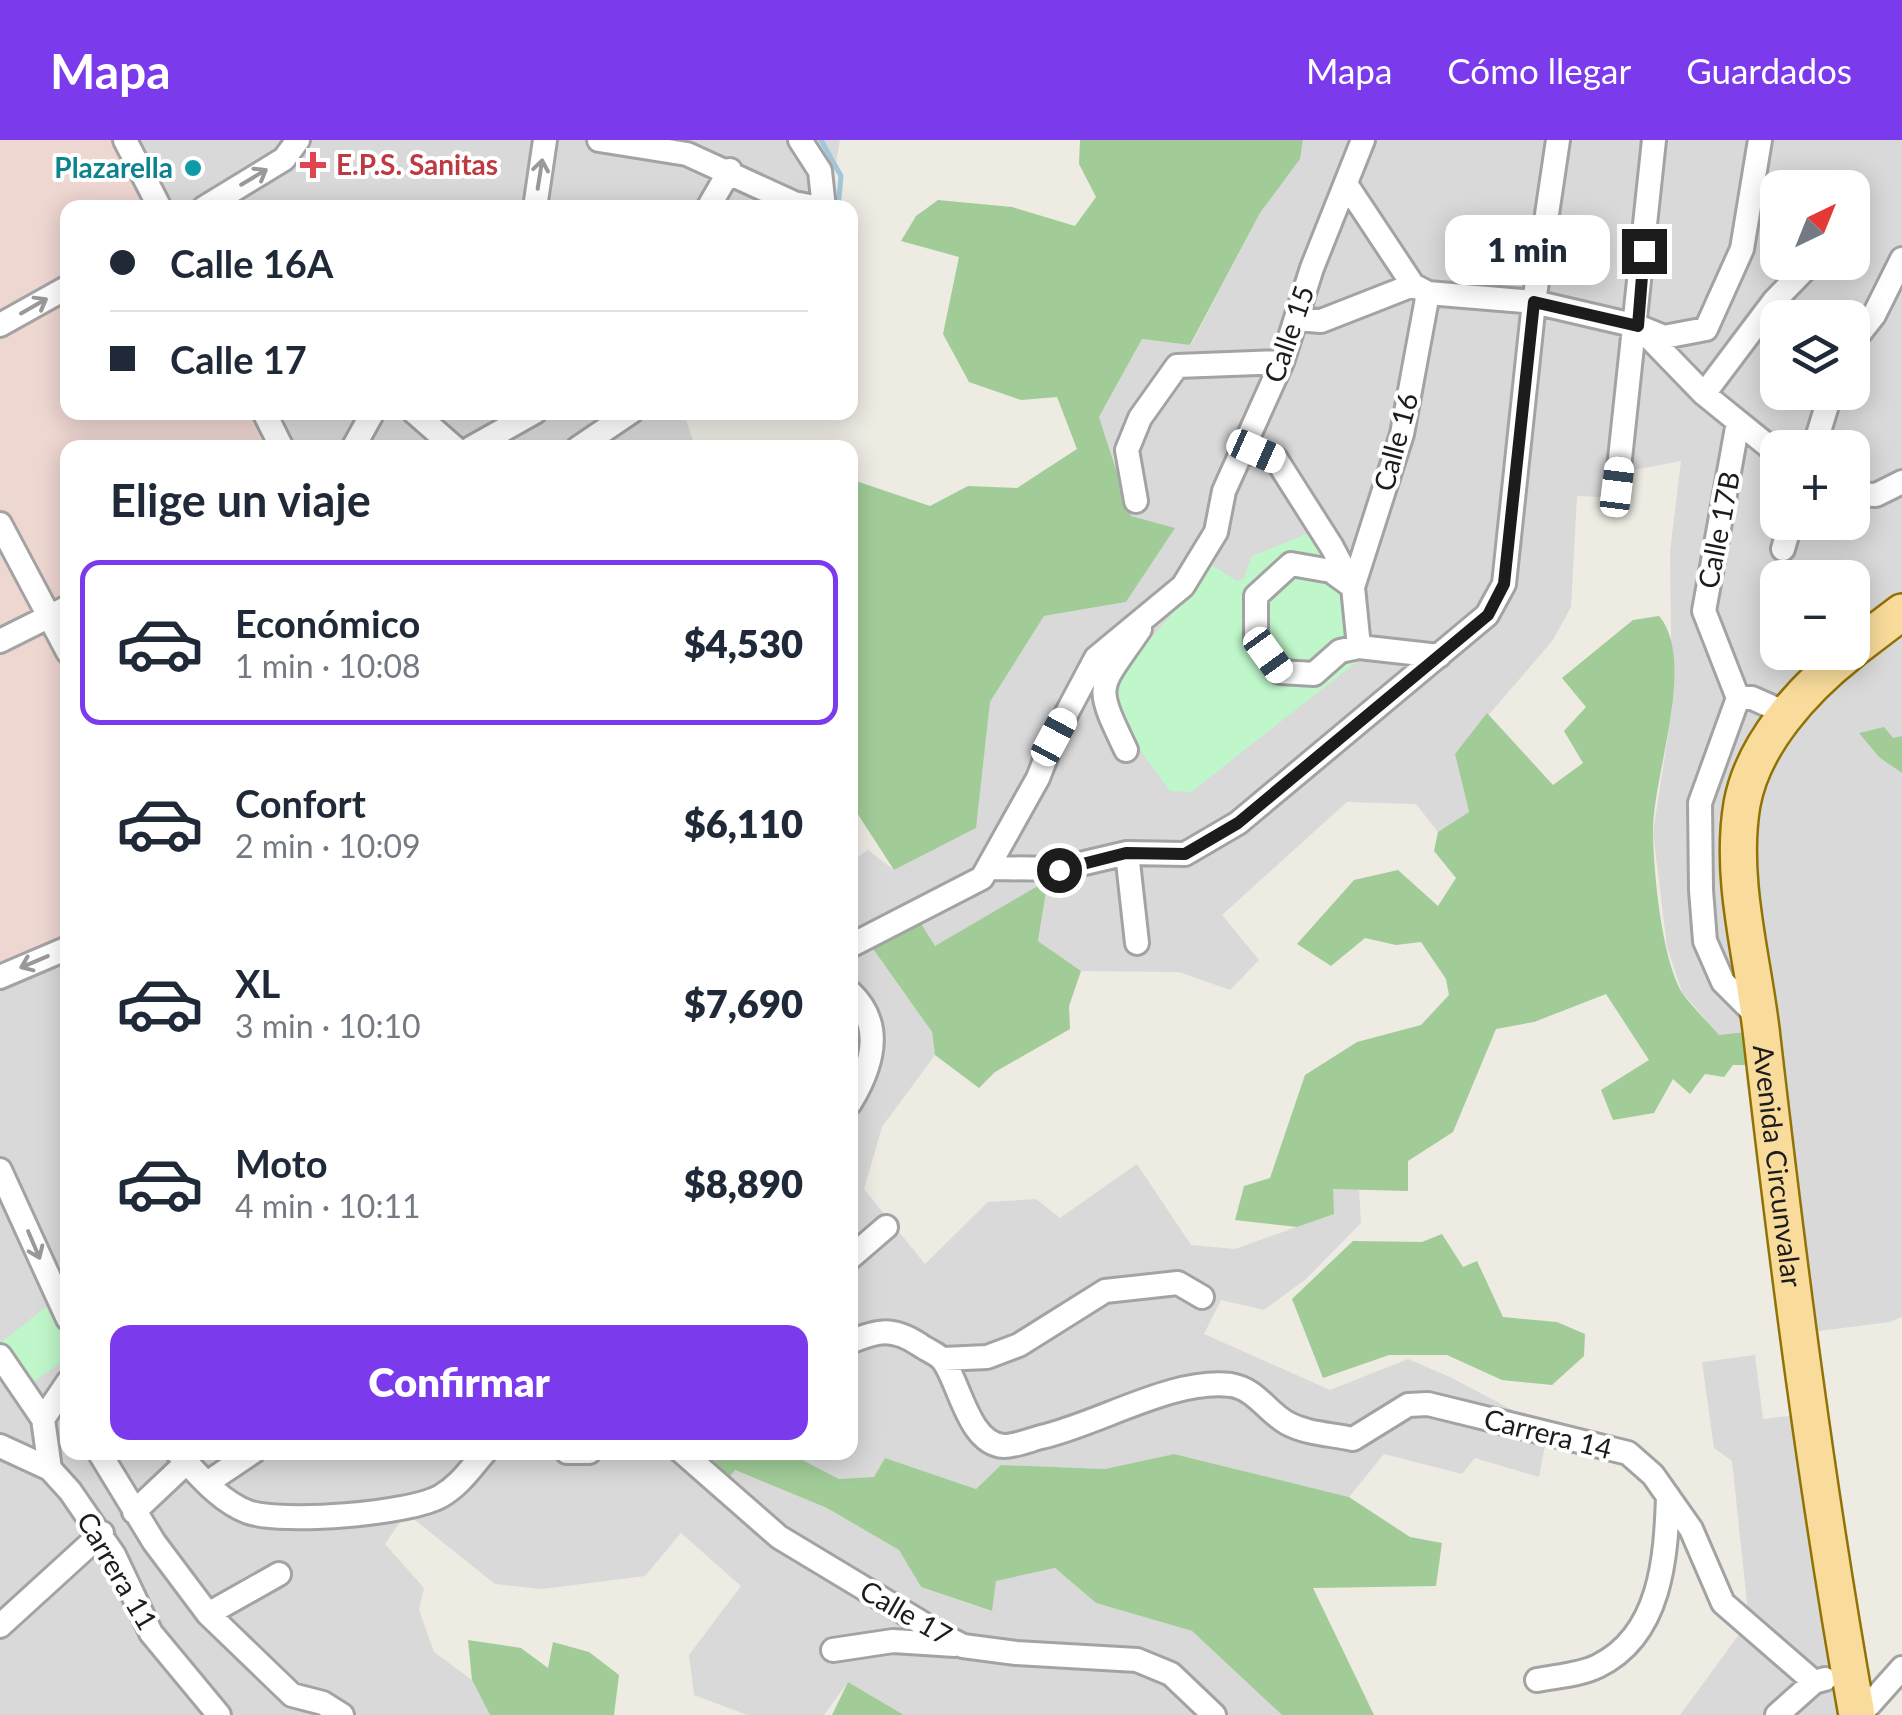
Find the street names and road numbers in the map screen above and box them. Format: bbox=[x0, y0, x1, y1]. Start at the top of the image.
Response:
street label: Calle 15 bbox=[1256, 281, 1320, 387]
street label: Calle 16 bbox=[1366, 389, 1424, 495]
street label: Calle 17B bbox=[1690, 468, 1746, 591]
street label: Avenida Circunvalar bbox=[1747, 1043, 1810, 1289]
street label: Carrera 14 bbox=[1481, 1401, 1616, 1465]
street label: Carrera 11 bbox=[70, 1505, 165, 1636]
street label: Calle 17 bbox=[855, 1572, 958, 1652]

